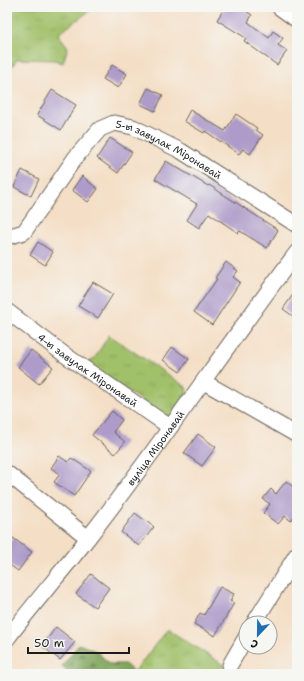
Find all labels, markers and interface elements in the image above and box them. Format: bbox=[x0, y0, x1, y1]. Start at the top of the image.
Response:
street label: 5-ы завулак Міронавай bbox=[114, 117, 224, 182]
street label: 4-ы завулак Міронавай bbox=[35, 330, 141, 410]
street label: вуліца Міронавай bbox=[124, 407, 187, 488]
north arrow bbox=[238, 615, 278, 655]
scale bar bbox=[28, 629, 129, 655]
text: 50 m bbox=[34, 635, 64, 651]
text: С bbox=[248, 635, 260, 652]

